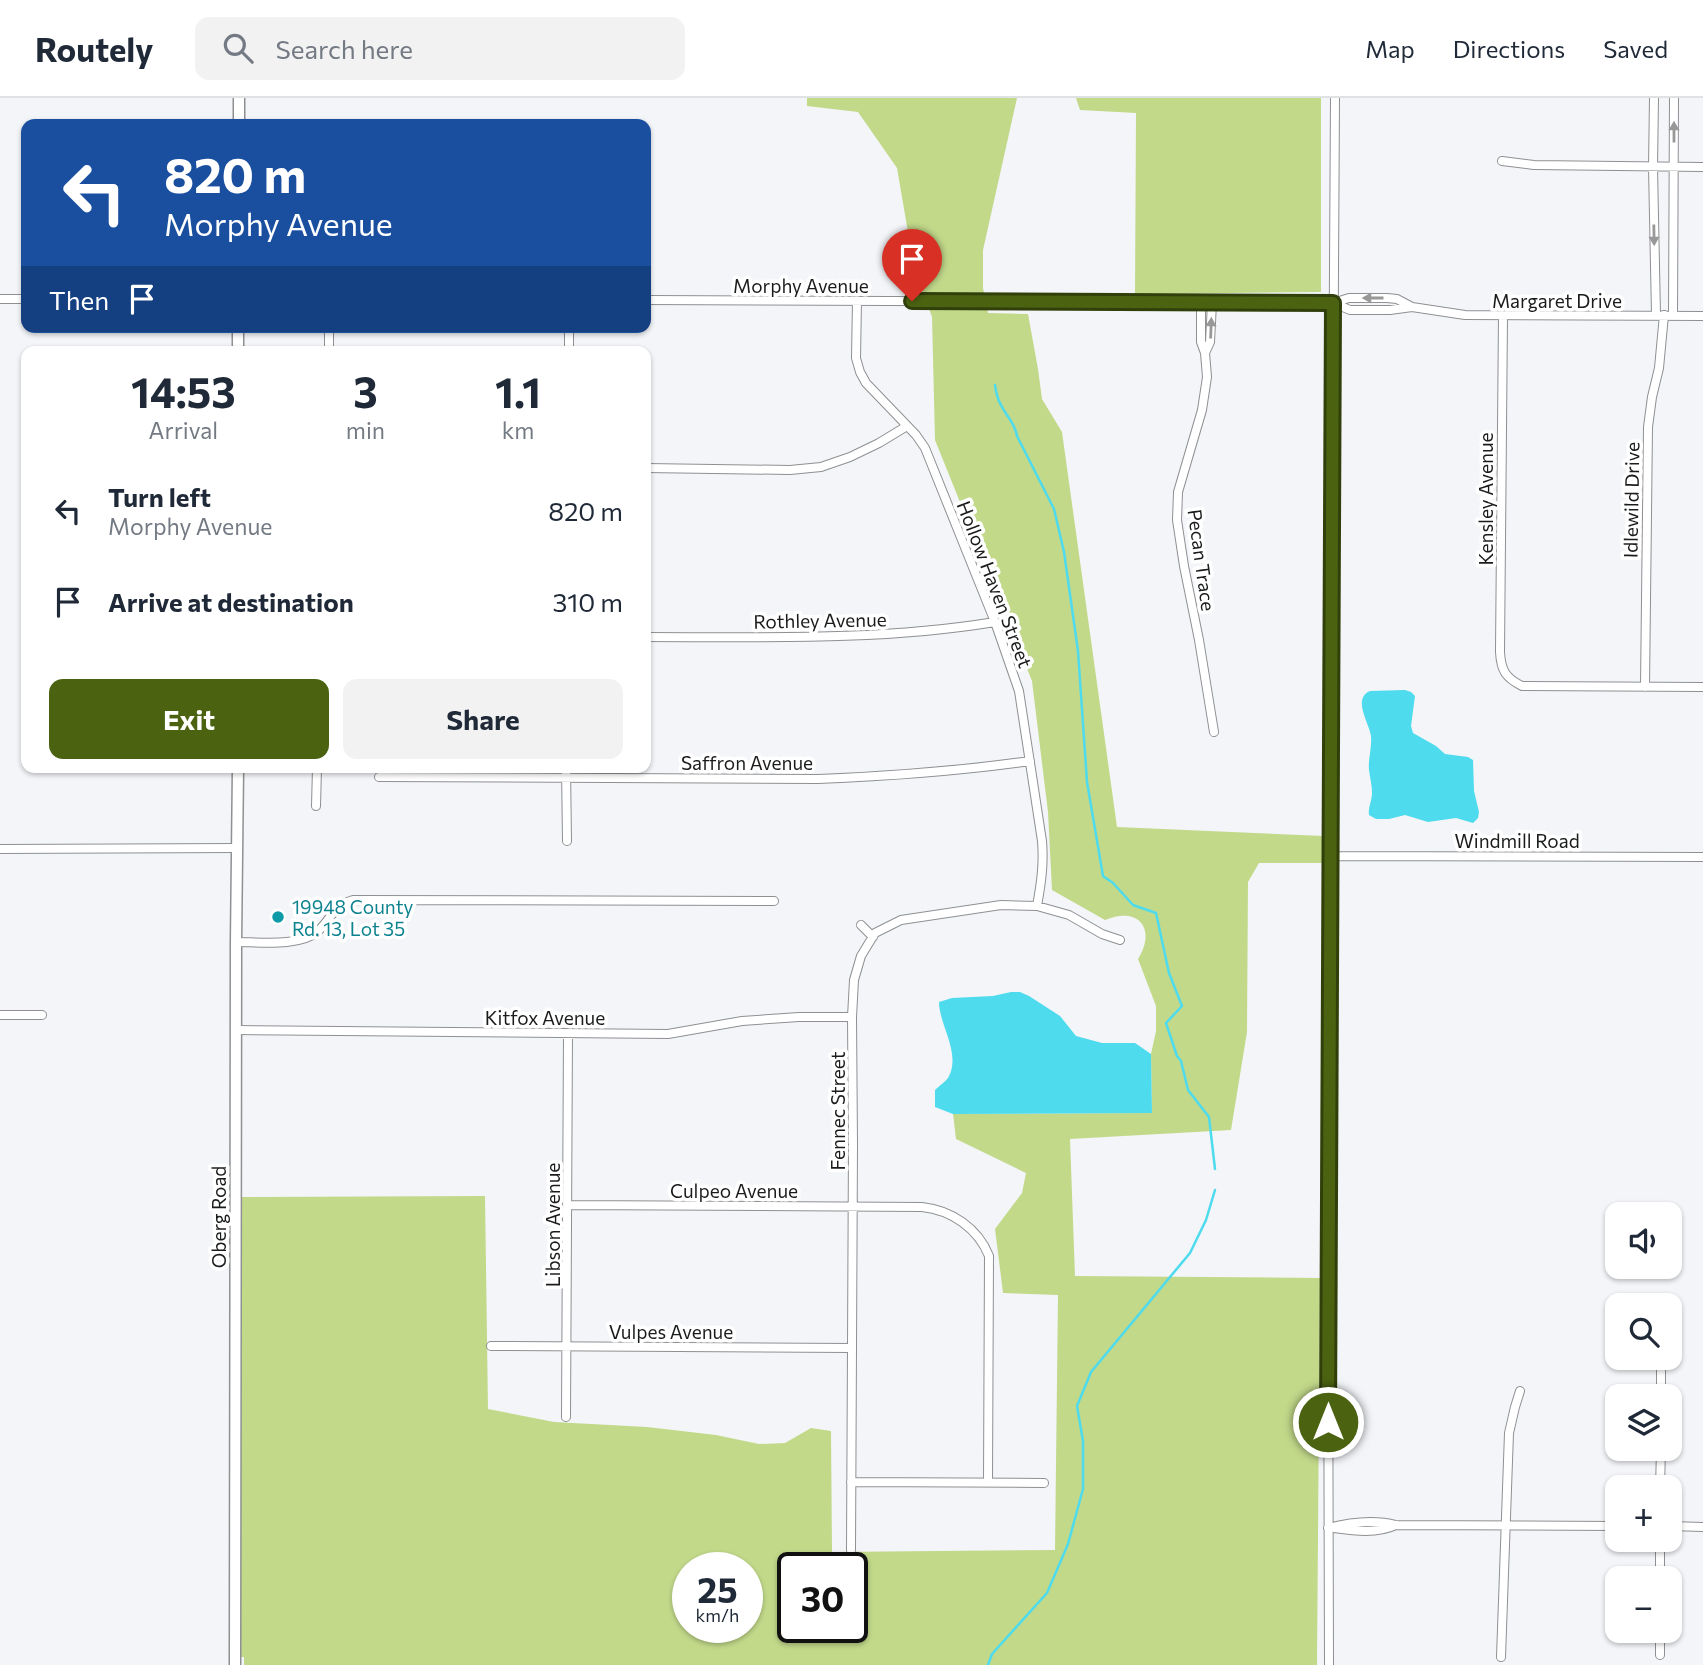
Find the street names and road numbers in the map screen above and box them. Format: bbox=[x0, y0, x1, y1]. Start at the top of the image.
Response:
street label: Morphy Avenue bbox=[733, 274, 869, 297]
street label: Margaret Drive bbox=[1492, 289, 1622, 312]
street label: Kensley Avenue bbox=[1474, 432, 1497, 566]
street label: Idlewild Drive bbox=[1618, 442, 1644, 558]
street label: Hollow Haven Street bbox=[953, 497, 1037, 671]
street label: Pecan Trace bbox=[1183, 507, 1221, 613]
street label: Rothley Avenue bbox=[753, 607, 887, 633]
street label: Saffron Avenue bbox=[681, 751, 813, 774]
street label: Windmill Road bbox=[1454, 829, 1580, 852]
street label: Kitfox Avenue bbox=[485, 1006, 605, 1029]
street label: Fennec Street bbox=[826, 1051, 849, 1171]
street label: Libson Avenue bbox=[541, 1163, 564, 1287]
street label: Oberg Road bbox=[207, 1166, 230, 1268]
street label: Culpeo Avenue bbox=[670, 1179, 798, 1202]
street label: Vulpes Avenue bbox=[609, 1320, 733, 1343]

